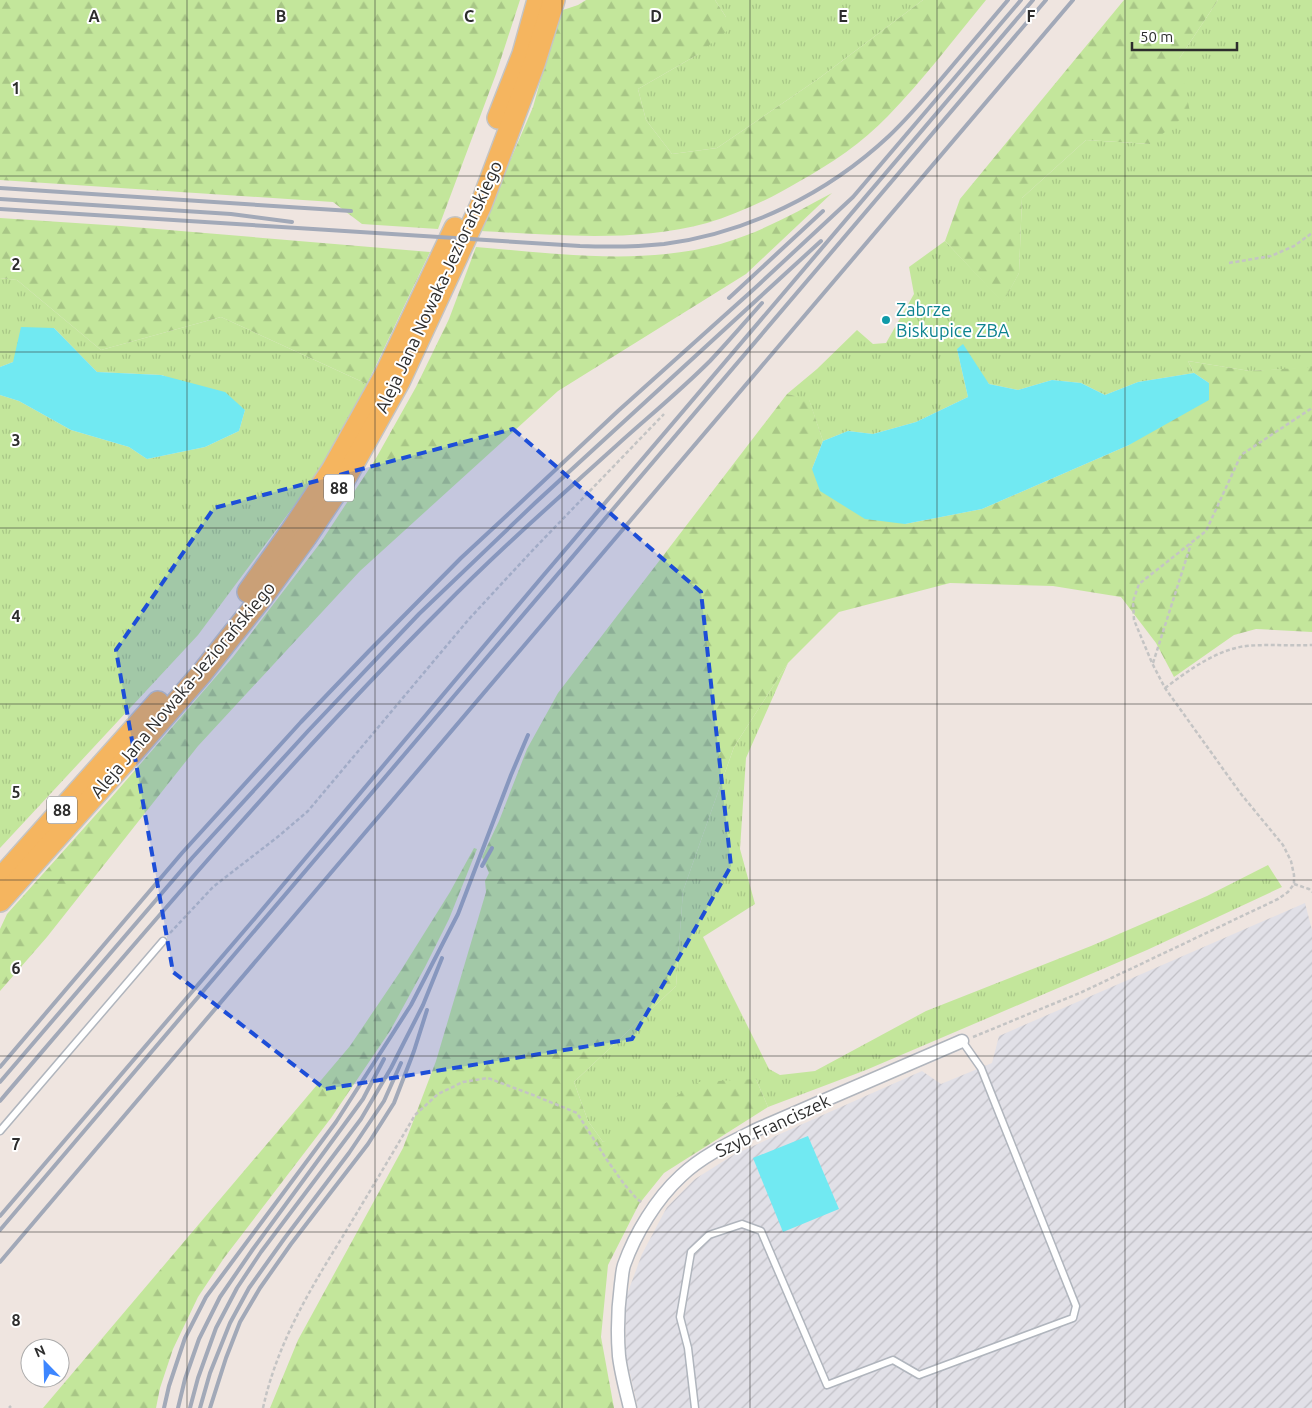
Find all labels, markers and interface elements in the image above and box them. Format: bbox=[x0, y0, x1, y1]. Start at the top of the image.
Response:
text: A bbox=[88, 7, 100, 25]
text: B bbox=[276, 7, 286, 25]
text: C bbox=[464, 7, 474, 25]
text: D bbox=[650, 7, 662, 25]
text: E bbox=[838, 7, 848, 25]
text: F bbox=[1027, 7, 1036, 25]
scale bar bbox=[1132, 20, 1237, 52]
text: 50 m bbox=[1140, 28, 1173, 45]
text: 1 bbox=[11, 79, 21, 97]
street label: Aleja Jana Nowaka-Jeziorańskiego bbox=[371, 157, 505, 416]
text: 2 bbox=[11, 255, 21, 273]
place label: Zabrze Biskupice ZBA bbox=[896, 299, 1010, 340]
marker: Zabrze Biskupice ZBA bbox=[880, 314, 892, 326]
text: 3 bbox=[11, 431, 21, 449]
road number: 88 bbox=[324, 474, 354, 502]
street label: Aleja Jana Nowaka-Jeziorańskiego bbox=[86, 577, 279, 802]
text: 4 bbox=[11, 607, 21, 625]
text: 5 bbox=[11, 783, 21, 801]
road number: 88 bbox=[47, 796, 77, 824]
text: 6 bbox=[11, 959, 21, 977]
street label: Szyb Franciszek bbox=[712, 1090, 833, 1160]
text: 7 bbox=[11, 1135, 21, 1153]
text: 8 bbox=[11, 1311, 21, 1329]
north arrow bbox=[20, 1338, 70, 1388]
text: N bbox=[32, 1342, 48, 1360]

